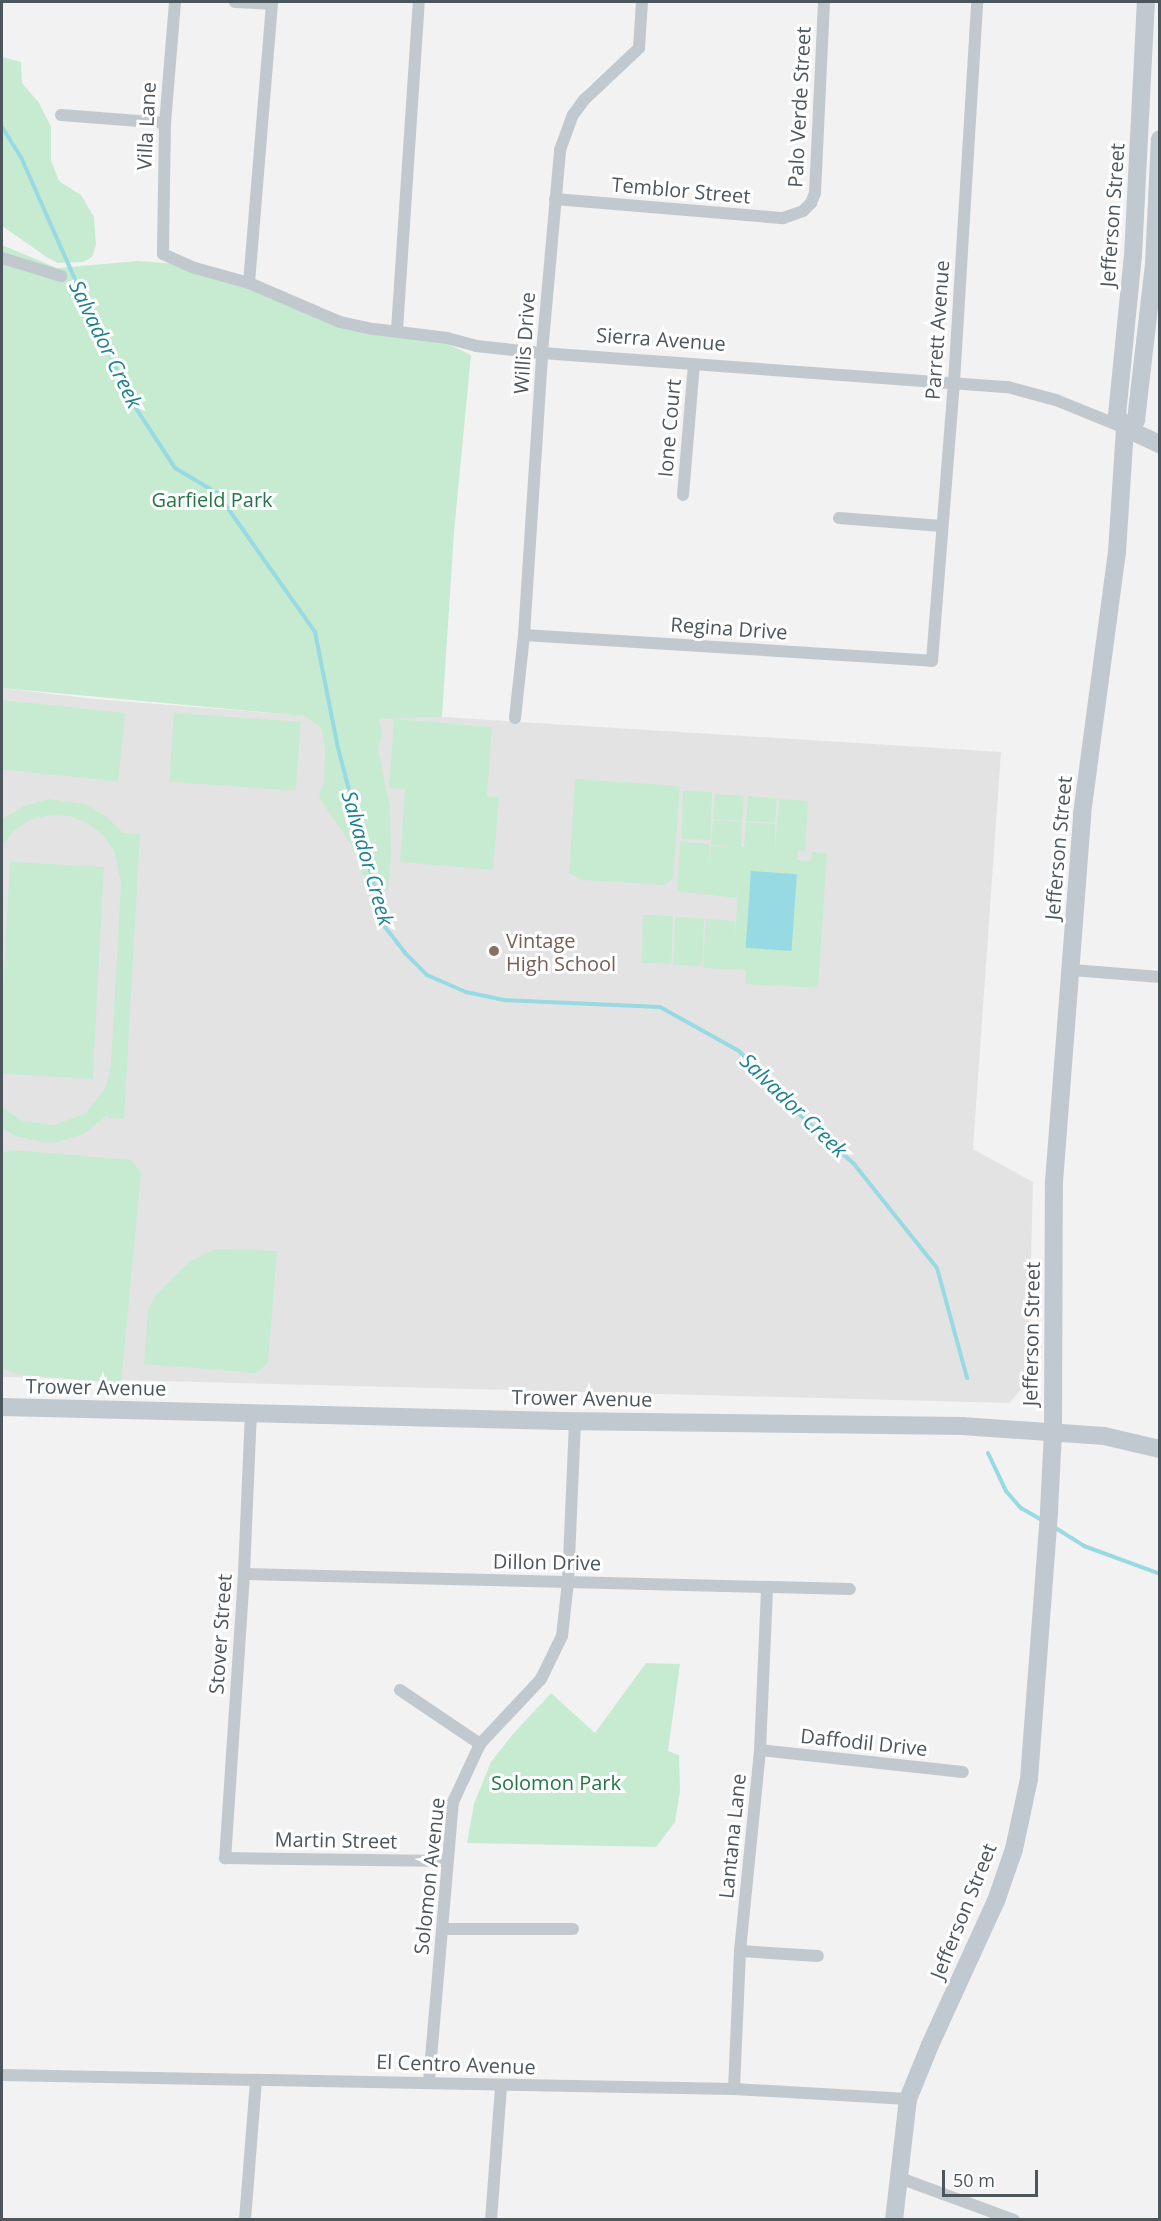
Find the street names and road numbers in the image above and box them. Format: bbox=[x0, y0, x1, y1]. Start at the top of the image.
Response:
street label: Palo Verde Street bbox=[783, 26, 815, 188]
street label: Villa Lane bbox=[132, 81, 160, 171]
street label: Jefferson Street bbox=[1095, 142, 1129, 288]
street label: Temblor Street bbox=[611, 172, 751, 208]
street label: Parrett Avenue bbox=[920, 259, 954, 401]
street label: Willis Drive bbox=[508, 291, 540, 395]
street label: Sierra Avenue bbox=[596, 323, 726, 355]
street label: Ione Court bbox=[653, 378, 685, 478]
street label: Regina Drive bbox=[670, 612, 788, 644]
street label: Jefferson Street bbox=[1040, 775, 1076, 921]
street label: Jefferson Street bbox=[1018, 1262, 1044, 1406]
street label: Trower Avenue bbox=[25, 1374, 167, 1400]
street label: Trower Avenue bbox=[511, 1385, 653, 1411]
street label: Dillon Drive bbox=[493, 1549, 601, 1575]
street label: Stover Street bbox=[204, 1573, 236, 1695]
street label: Daffodil Drive bbox=[799, 1723, 929, 1761]
street label: Lantana Lane bbox=[713, 1772, 751, 1900]
street label: Solomon Avenue bbox=[409, 1796, 449, 1956]
street label: Martin Street bbox=[274, 1827, 398, 1853]
street label: Jefferson Street bbox=[925, 1840, 1001, 1982]
street label: El Centro Avenue bbox=[376, 2049, 536, 2079]

